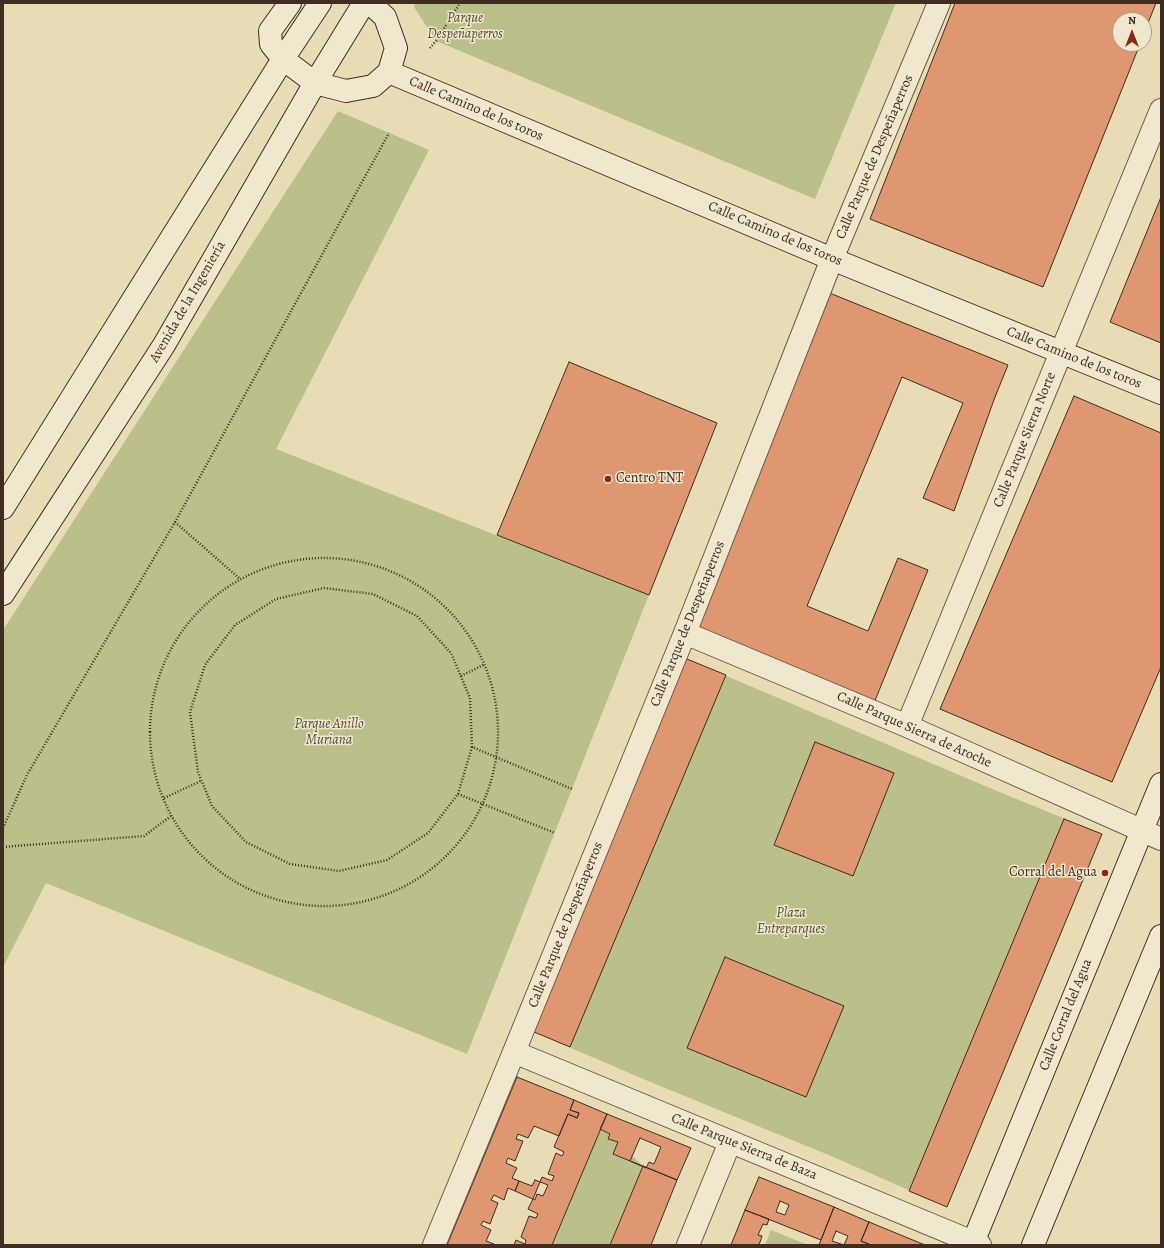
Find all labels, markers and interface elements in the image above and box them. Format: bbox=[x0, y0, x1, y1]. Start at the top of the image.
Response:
park label: Parque Despeñaperros bbox=[427, 11, 503, 44]
north arrow bbox=[1112, 12, 1152, 52]
text: N bbox=[1128, 13, 1136, 28]
street label: Calle Parque de Despeñaperros bbox=[833, 72, 917, 242]
street label: Calle Camino de los toros bbox=[406, 73, 546, 145]
street label: Calle Camino de los toros bbox=[705, 198, 845, 270]
street label: Avenida de la Ingeniería bbox=[146, 238, 230, 366]
street label: Calle Camino de los toros bbox=[1004, 323, 1144, 393]
street label: Calle Parque Sierra Norte bbox=[990, 370, 1060, 510]
place label: Centro TNT bbox=[616, 471, 683, 487]
marker: Centro TNT bbox=[603, 474, 613, 484]
street label: Calle Parque de Despeñaperros bbox=[647, 539, 729, 709]
street label: Calle Parque Sierra de Aroche bbox=[834, 688, 994, 772]
park label: Parque Anillo Muriana bbox=[294, 717, 364, 750]
street label: Calle Parque de Despeñaperros bbox=[525, 840, 607, 1010]
place label: Corral del Agua bbox=[1009, 865, 1097, 881]
marker: Corral del Agua bbox=[1100, 868, 1110, 878]
park label: Plaza Entreparques bbox=[757, 906, 825, 938]
street label: Calle Corral del Agua bbox=[1036, 957, 1096, 1073]
street label: Calle Parque Sierra de Baza bbox=[669, 1110, 819, 1184]

